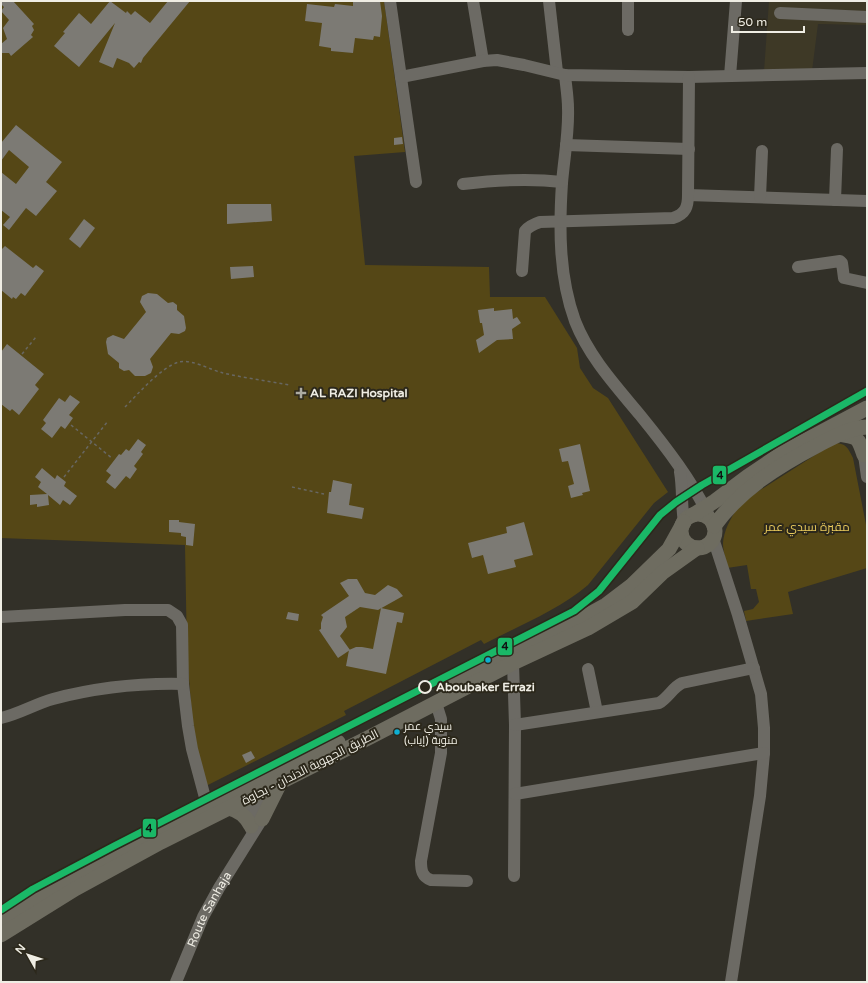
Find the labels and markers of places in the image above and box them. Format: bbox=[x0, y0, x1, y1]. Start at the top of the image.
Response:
place label: AL RAZI Hospital bbox=[310, 386, 408, 401]
marker: AL RAZI Hospital bbox=[295, 387, 307, 399]
unlabelled marker bbox=[483, 655, 493, 665]
marker: Aboubaker Errazi bbox=[418, 680, 432, 694]
place label: Aboubaker Errazi bbox=[436, 680, 535, 694]
place label: سيدي عمر منوبة (إياب) bbox=[403, 720, 458, 747]
marker: سيدي عمر منوبة (إياب) bbox=[392, 727, 402, 737]

